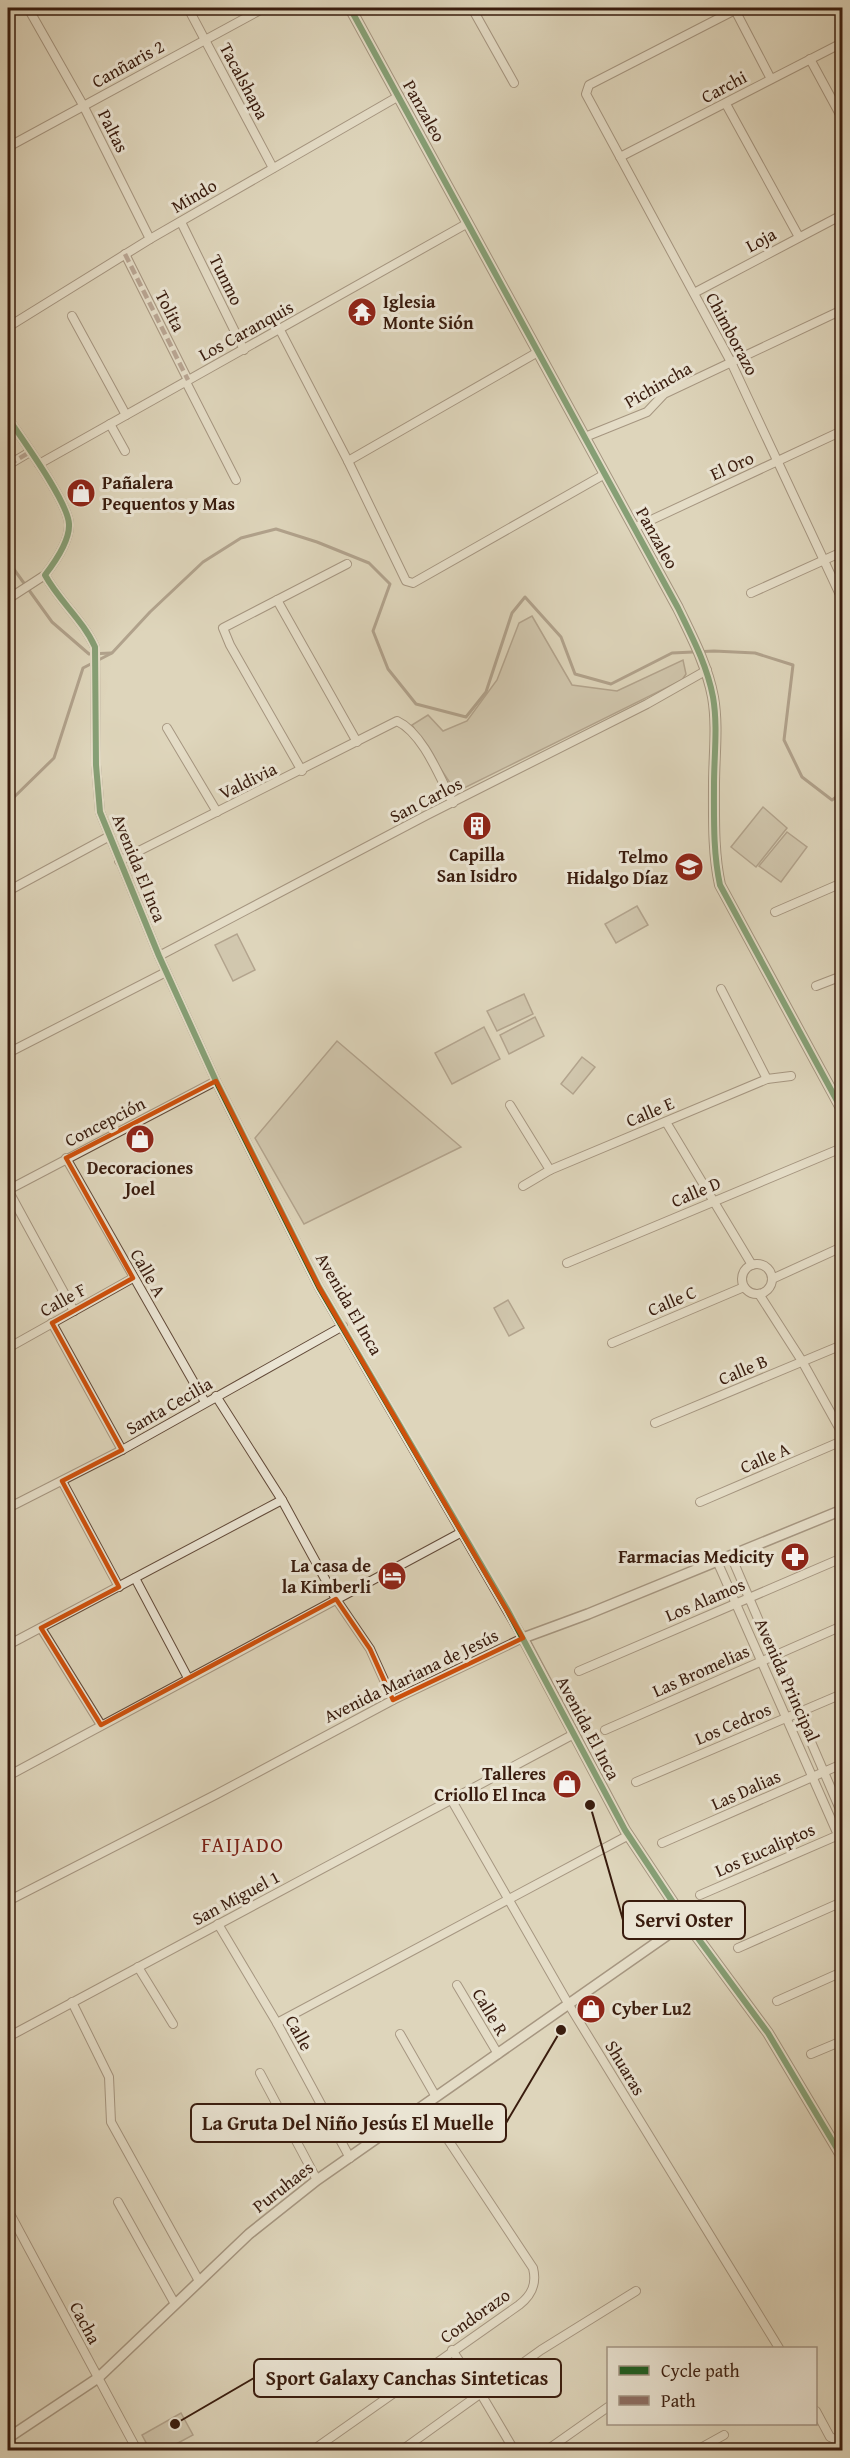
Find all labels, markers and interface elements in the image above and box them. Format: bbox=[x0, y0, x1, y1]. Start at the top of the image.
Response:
street label: Canñaris 2 bbox=[87, 33, 169, 95]
street label: Tacalshapa bbox=[213, 38, 276, 124]
street label: Carchi bbox=[696, 63, 751, 110]
street label: Panzaleo bbox=[396, 75, 453, 147]
street label: Paltas bbox=[91, 104, 136, 157]
street label: Mindo bbox=[166, 172, 222, 219]
street label: Loja bbox=[741, 220, 781, 259]
street label: Tunmo bbox=[203, 250, 250, 310]
street label: Tolita bbox=[149, 285, 193, 337]
street label: Chimborazo bbox=[699, 287, 766, 380]
place label: Iglesia Monte Sión bbox=[383, 288, 474, 336]
street label: Los Caranquis bbox=[193, 293, 298, 368]
temple icon: Iglesia Monte Sión bbox=[346, 296, 378, 328]
street label: Pichincha bbox=[619, 354, 697, 415]
street label: El Oro bbox=[706, 444, 758, 487]
place label: Pañalera Pequentos y Mas bbox=[102, 469, 235, 517]
shop icon: Pañalera Pequentos y Mas bbox=[65, 477, 97, 509]
street label: Panzaleo bbox=[629, 502, 686, 574]
street label: Valdivia bbox=[214, 755, 282, 806]
street label: San Carlos bbox=[385, 770, 467, 829]
street label: Avenida El Inca bbox=[105, 810, 174, 926]
building icon: Capilla San Isidro bbox=[461, 810, 493, 842]
place label: Capilla San Isidro bbox=[437, 841, 518, 889]
place label: Telmo Hidalgo Díaz bbox=[567, 843, 668, 891]
school or university icon: Telmo Hidalgo Díaz bbox=[673, 851, 705, 883]
street label: Calle E bbox=[622, 1089, 678, 1134]
street label: Concepción bbox=[60, 1090, 150, 1153]
shop icon: Decoraciones Joel bbox=[124, 1123, 156, 1155]
place label: Decoraciones Joel bbox=[87, 1154, 193, 1202]
street label: Calle D bbox=[667, 1169, 725, 1214]
street label: Calle A bbox=[124, 1244, 173, 1302]
street label: Avenida El Inca bbox=[309, 1247, 390, 1361]
street label: Calle F bbox=[35, 1276, 91, 1323]
street label: Calle C bbox=[643, 1278, 701, 1323]
street label: Calle B bbox=[714, 1347, 772, 1392]
street label: Santa Cecilia bbox=[120, 1370, 218, 1441]
street label: Calle A bbox=[736, 1435, 794, 1480]
pharmacy icon: Farmacias Medicity bbox=[779, 1541, 811, 1573]
place label: Farmacias Medicity bbox=[618, 1543, 775, 1570]
place label: La casa de la Kimberli bbox=[282, 1552, 371, 1600]
hotel icon: La casa de la Kimberli bbox=[376, 1560, 408, 1592]
street label: Los Alamos bbox=[661, 1571, 749, 1628]
street label: Avenida Principal bbox=[748, 1614, 827, 1746]
street label: Avenida Mariana de Jesús bbox=[319, 1621, 503, 1730]
street label: Las Bromelias bbox=[648, 1637, 754, 1704]
street label: Avenida El Inca bbox=[550, 1671, 627, 1785]
street label: Los Cedros bbox=[691, 1695, 775, 1752]
place label: Talleres Criollo El Inca bbox=[434, 1760, 547, 1808]
street label: Las Dalias bbox=[707, 1762, 785, 1817]
shop icon: Talleres Criollo El Inca bbox=[551, 1768, 583, 1800]
street label: Los Eucaliptos bbox=[710, 1815, 819, 1884]
district label: FAIJADO bbox=[201, 1829, 285, 1860]
street label: San Miguel 1 bbox=[187, 1863, 284, 1932]
callout: Servi Oster bbox=[623, 1901, 745, 1939]
text: Servi Oster bbox=[635, 1905, 733, 1934]
street label: Calle R bbox=[466, 1983, 516, 2041]
shop icon: Cyber Lu2 bbox=[575, 1993, 607, 2025]
place label: Cyber Lu2 bbox=[612, 1995, 691, 2022]
street label: Calle bbox=[279, 2010, 320, 2055]
street label: Shuaras bbox=[598, 2035, 652, 2100]
callout: La Gruta Del Niño Jesús El Muelle bbox=[191, 2104, 506, 2142]
text: La Gruta Del Niño Jesús El Muelle bbox=[202, 2108, 494, 2137]
street label: Puruhaes bbox=[246, 2154, 319, 2219]
street label: Condorazo bbox=[434, 2281, 516, 2350]
street label: Cacha bbox=[63, 2297, 108, 2349]
legend bbox=[607, 2347, 817, 2425]
text: Cycle path bbox=[661, 2357, 740, 2384]
callout: Sport Galaxy Canchas Sinteticas bbox=[254, 2359, 561, 2397]
text: Sport Galaxy Canchas Sinteticas bbox=[266, 2363, 548, 2392]
text: Path bbox=[661, 2387, 696, 2414]

